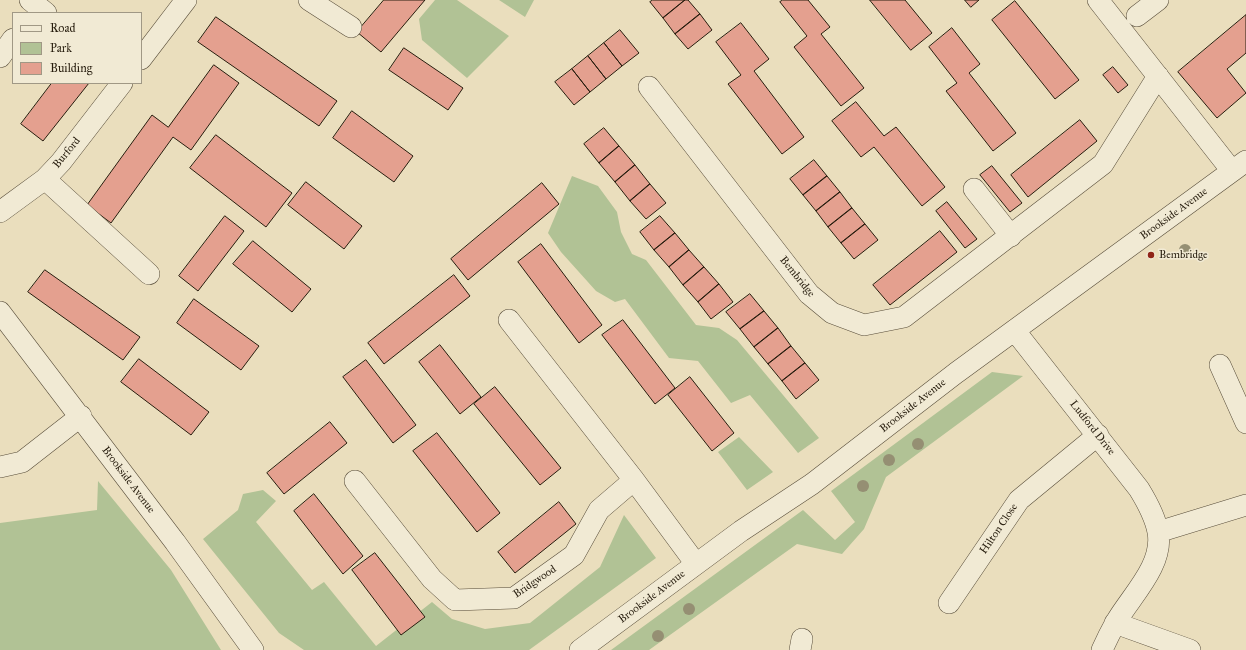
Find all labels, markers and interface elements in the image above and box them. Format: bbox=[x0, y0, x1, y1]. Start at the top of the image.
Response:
legend bbox=[12, 12, 142, 84]
text: Road bbox=[50, 21, 76, 35]
text: Park bbox=[50, 41, 72, 55]
text: Building bbox=[50, 61, 92, 75]
street label: Burford bbox=[51, 135, 83, 171]
street label: Brookside Avenue bbox=[1138, 185, 1210, 243]
place label: Bembridge bbox=[1159, 248, 1208, 262]
marker: Bembridge bbox=[1146, 250, 1156, 260]
street label: Bembridge bbox=[777, 254, 817, 300]
street label: Brookside Avenue bbox=[877, 376, 949, 436]
street label: Ludford Drive bbox=[1066, 398, 1118, 458]
street label: Brookside Avenue bbox=[99, 444, 157, 516]
street label: Hilton Close bbox=[977, 501, 1021, 557]
street label: Bridgwood bbox=[511, 563, 559, 601]
street label: Brookside Avenue bbox=[616, 568, 688, 626]

